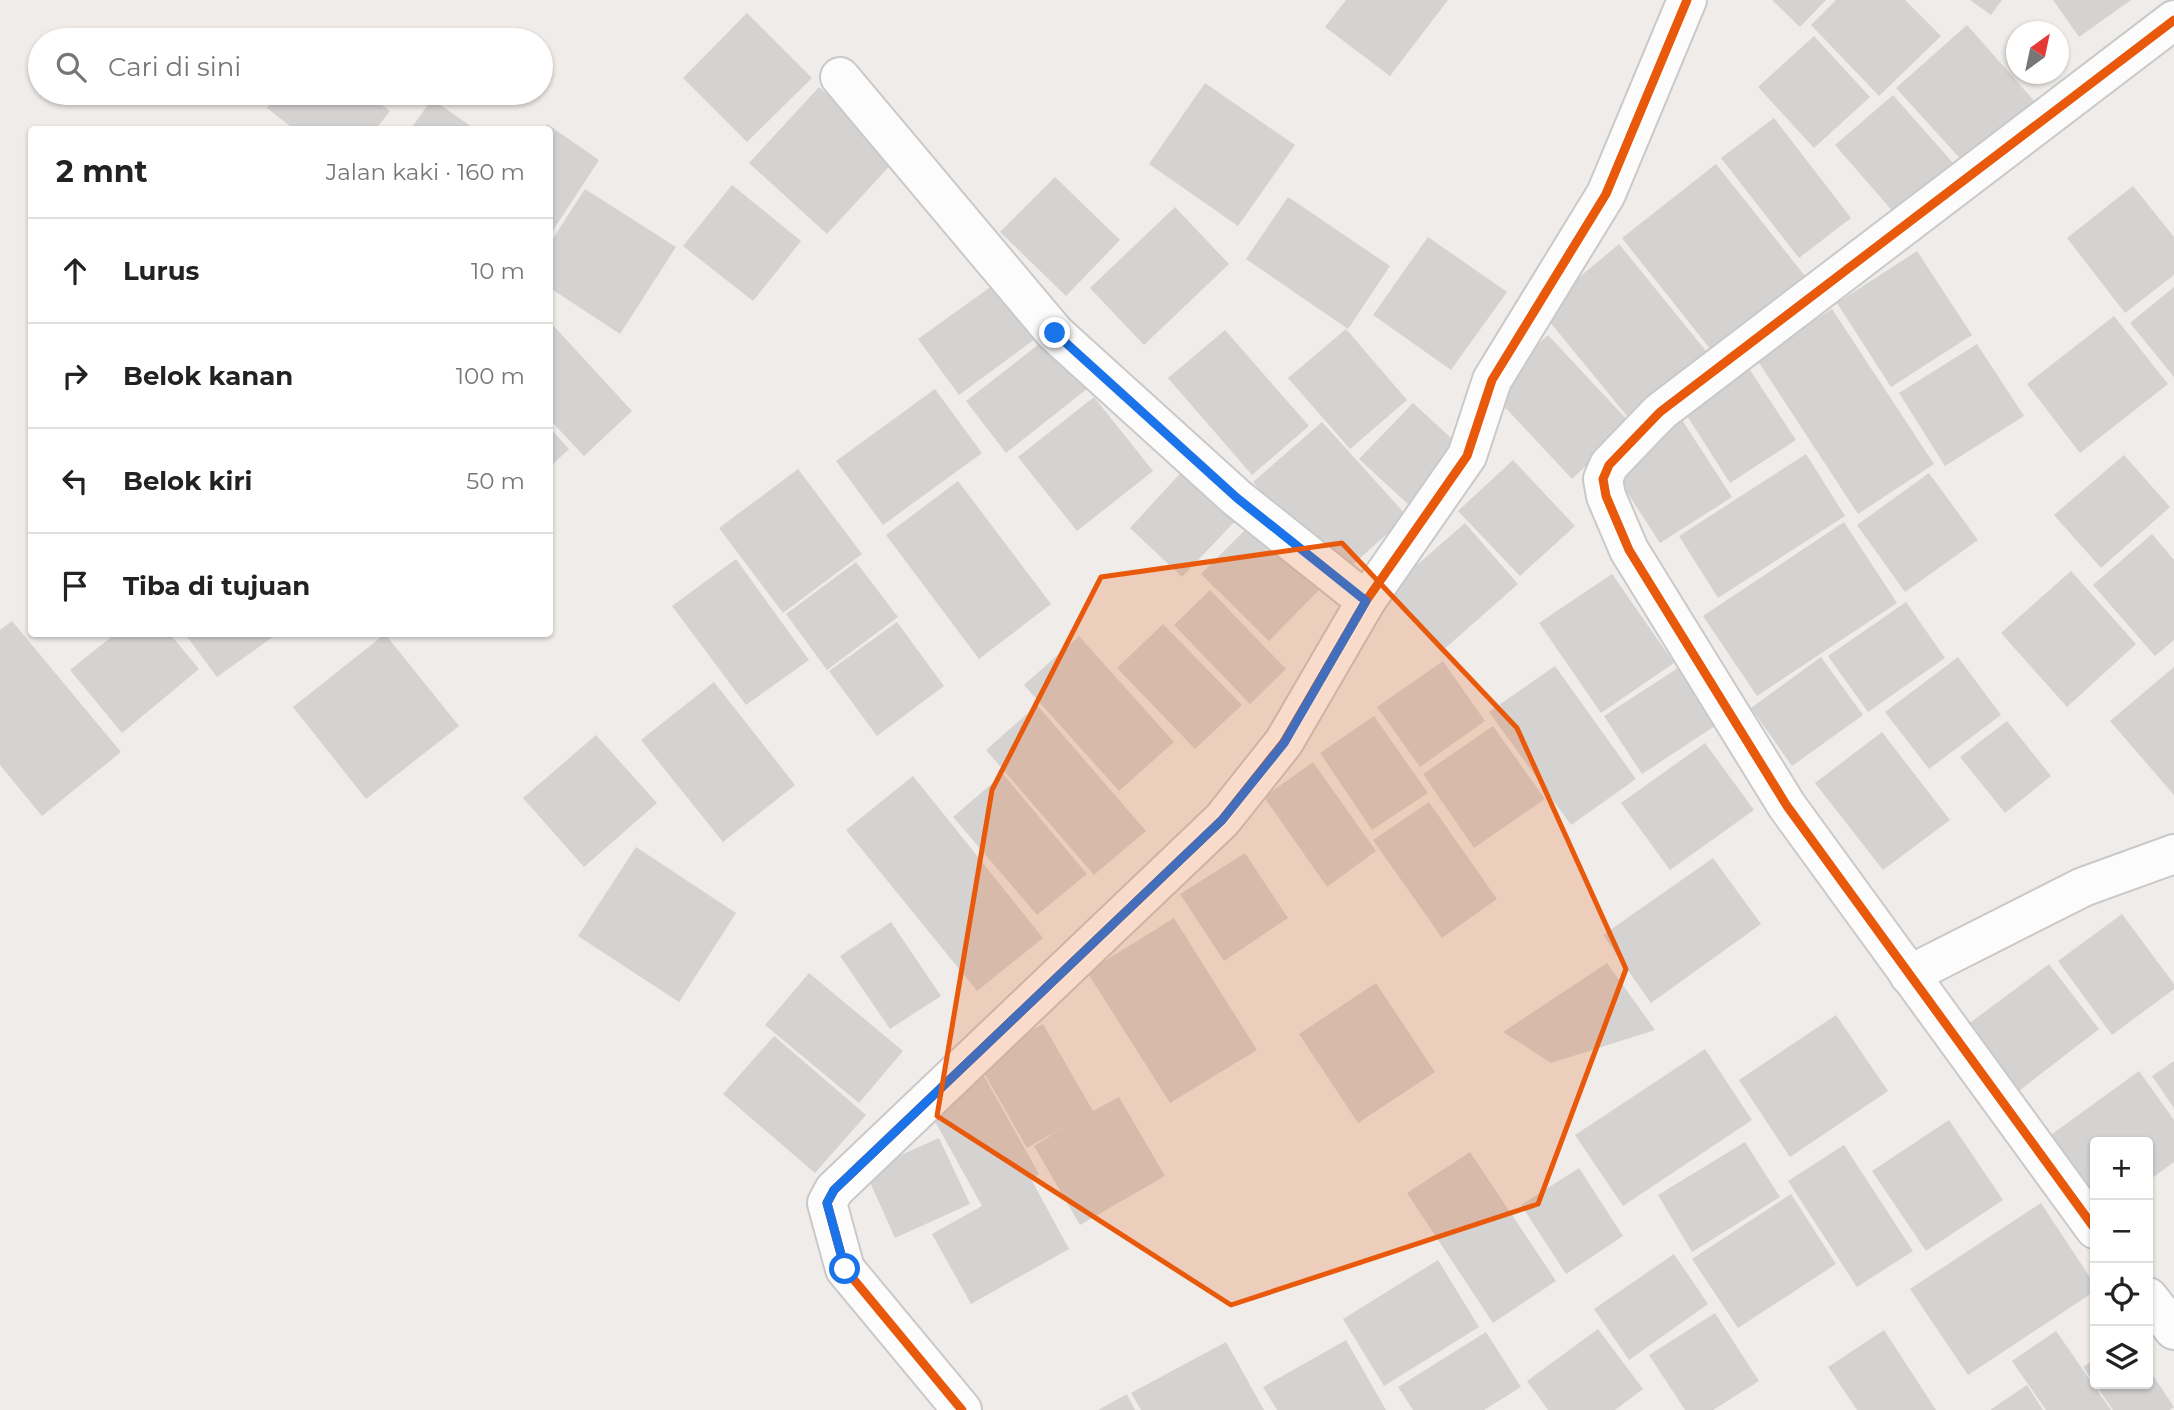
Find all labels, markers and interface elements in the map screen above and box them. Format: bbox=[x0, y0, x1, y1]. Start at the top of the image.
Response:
north arrow bbox=[2006, 21, 2069, 84]
search box bbox=[28, 28, 553, 105]
icon: search bbox=[52, 48, 90, 86]
text: Cari di sini bbox=[108, 51, 241, 83]
text: 2 mnt bbox=[56, 153, 147, 190]
text: Jalan kaki · 160 m bbox=[326, 158, 525, 186]
icon: ahead bbox=[56, 252, 94, 290]
text: Lurus bbox=[123, 255, 199, 287]
text: 10 m bbox=[471, 257, 525, 285]
route end bbox=[1039, 317, 1070, 348]
icon: right bbox=[56, 357, 94, 395]
text: Belok kanan bbox=[123, 360, 293, 392]
text: 100 m bbox=[456, 362, 525, 390]
icon: left bbox=[56, 462, 94, 500]
text: Belok kiri bbox=[123, 465, 252, 497]
text: 50 m bbox=[466, 467, 525, 495]
icon: arrive bbox=[56, 567, 94, 605]
text: Tiba di tujuan bbox=[123, 570, 310, 602]
map controls bbox=[2090, 1137, 2153, 1389]
button: + bbox=[2090, 1137, 2153, 1200]
button: − bbox=[2090, 1200, 2153, 1263]
route start bbox=[829, 1253, 860, 1284]
button: locate bbox=[2090, 1263, 2153, 1326]
button: layers bbox=[2090, 1326, 2153, 1389]

